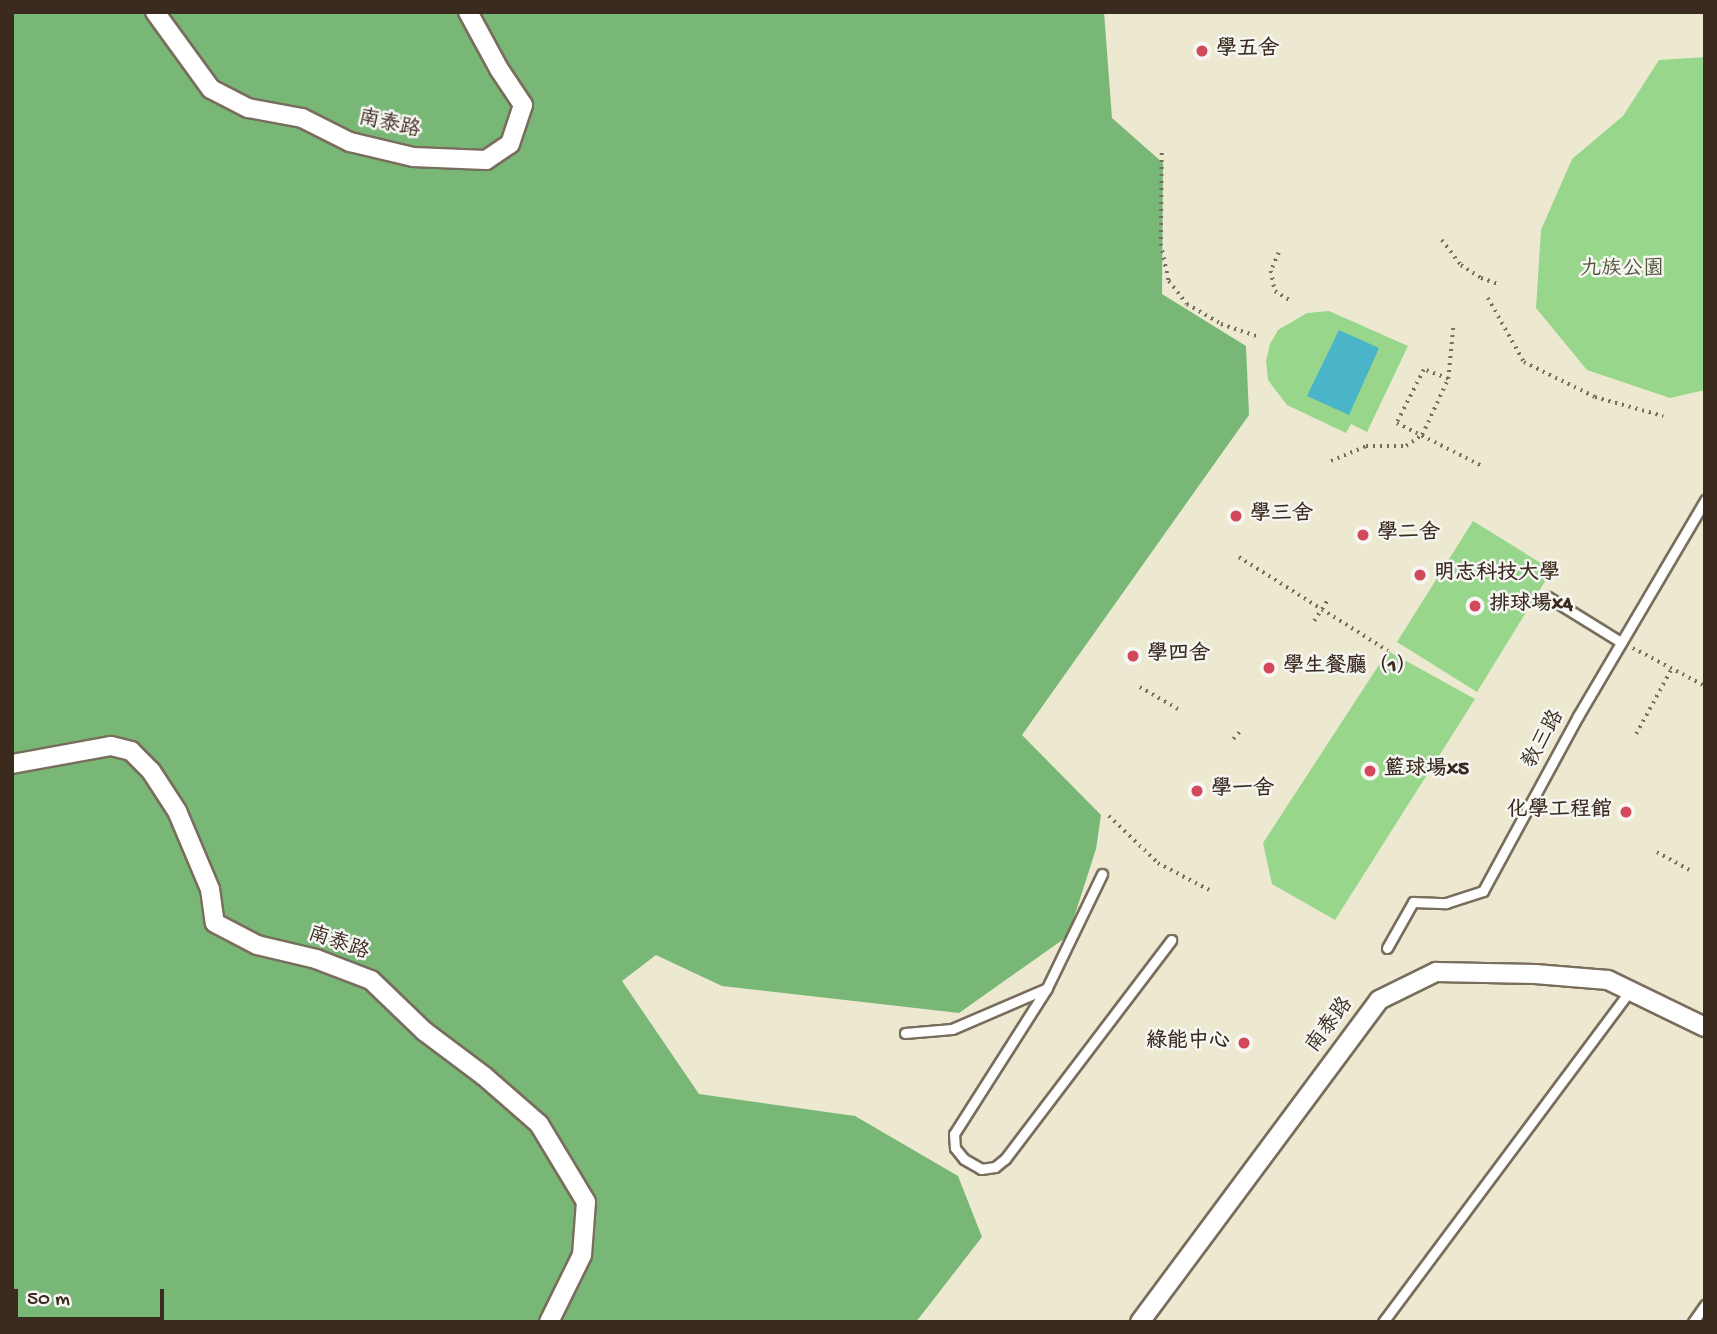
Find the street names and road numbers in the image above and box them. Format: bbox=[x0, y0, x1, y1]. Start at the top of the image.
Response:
street label: 南泰路 bbox=[355, 107, 423, 145]
street label: 教三路 bbox=[1519, 706, 1571, 774]
street label: 南泰路 bbox=[304, 923, 372, 967]
street label: 南泰路 bbox=[1302, 993, 1360, 1059]

